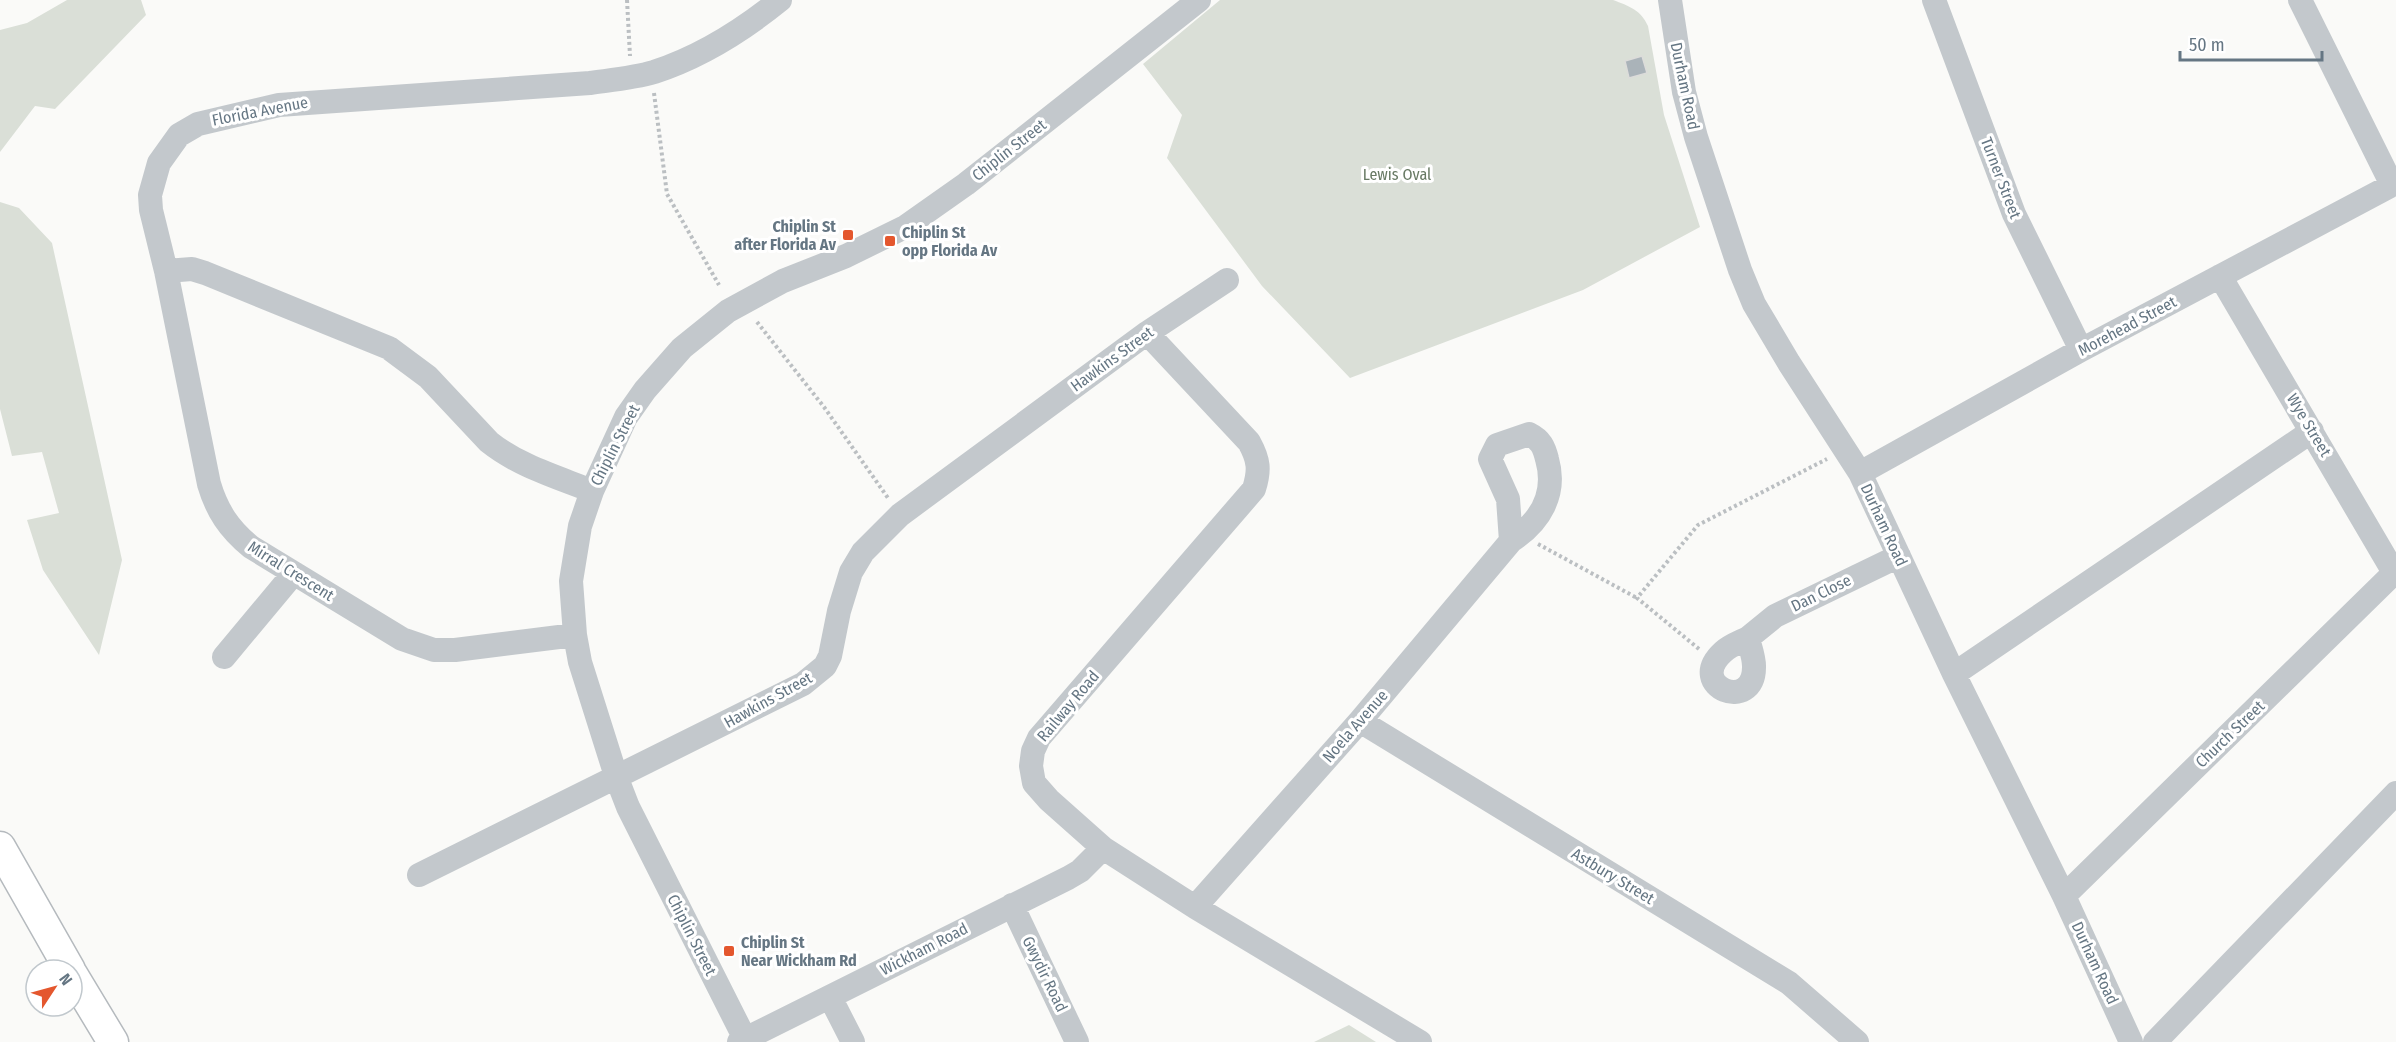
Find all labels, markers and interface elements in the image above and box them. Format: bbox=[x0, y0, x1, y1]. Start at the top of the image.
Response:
scale bar bbox=[2180, 24, 2322, 62]
text: 50 m bbox=[2189, 34, 2225, 56]
street label: Durham Road bbox=[1666, 41, 1704, 131]
street label: Florida Avenue bbox=[210, 92, 310, 130]
street label: Chiplin Street bbox=[968, 115, 1050, 185]
street label: Turner Street bbox=[1977, 135, 2026, 222]
park label: Lewis Oval bbox=[1363, 165, 1431, 184]
place label: Chiplin St after Florida Av bbox=[734, 217, 836, 254]
place label: Chiplin St opp Florida Av bbox=[902, 223, 998, 260]
marker: Chiplin St after Florida Av bbox=[841, 228, 855, 242]
marker: Chiplin St opp Florida Av bbox=[883, 234, 897, 248]
street label: Morehead Street bbox=[2075, 292, 2180, 360]
street label: Hawkins Street bbox=[1067, 322, 1158, 395]
street label: Wye Street bbox=[2283, 390, 2336, 461]
street label: Chiplin Street bbox=[586, 400, 644, 489]
street label: Durham Road bbox=[1857, 481, 1911, 569]
street label: Mirral Crescent bbox=[245, 537, 338, 605]
street label: Dan Close bbox=[1788, 570, 1854, 616]
street label: Railway Road bbox=[1033, 667, 1103, 745]
street label: Hawkins Street bbox=[721, 668, 816, 732]
street label: Noela Avenue bbox=[1318, 686, 1392, 766]
street label: Church Street bbox=[2192, 696, 2269, 772]
street label: Astbury Street bbox=[1568, 844, 1658, 909]
street label: Chiplin Street bbox=[663, 891, 721, 980]
street label: Wickham Road bbox=[877, 919, 971, 979]
street label: Durham Road bbox=[2068, 919, 2122, 1007]
place label: Chiplin St Near Wickham Rd bbox=[741, 933, 857, 970]
street label: Gwydir Road bbox=[1019, 933, 1071, 1015]
marker: Chiplin St Near Wickham Rd bbox=[722, 944, 736, 958]
north arrow bbox=[24, 958, 84, 1018]
text: N bbox=[55, 970, 76, 989]

